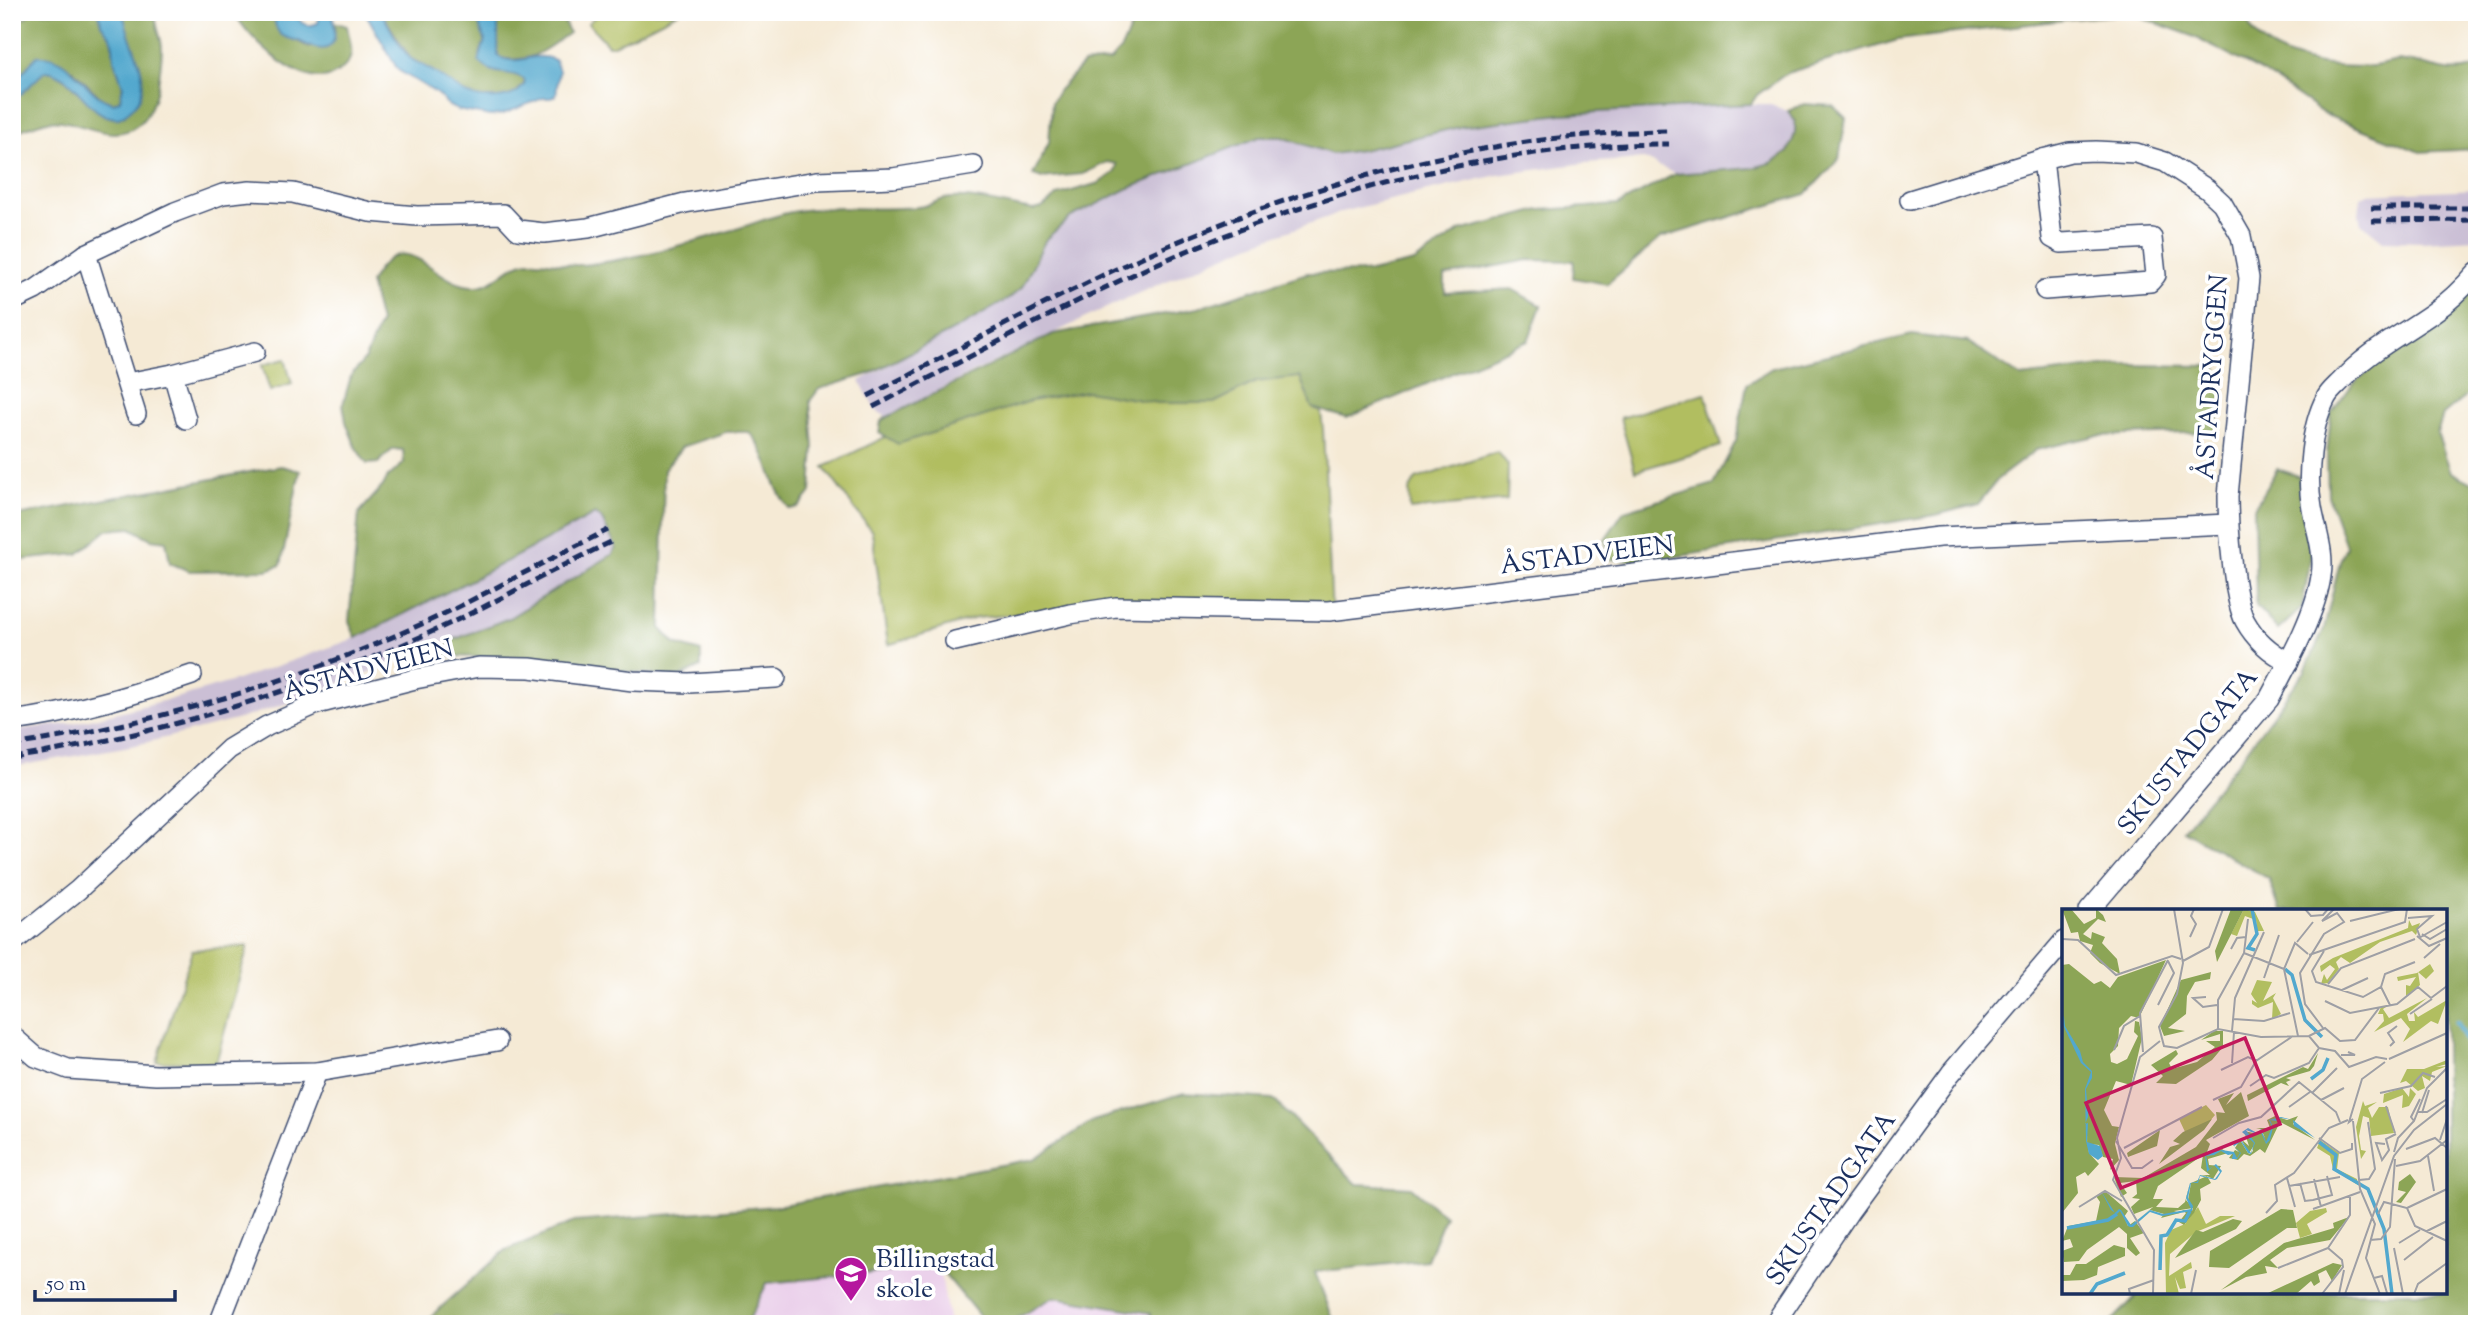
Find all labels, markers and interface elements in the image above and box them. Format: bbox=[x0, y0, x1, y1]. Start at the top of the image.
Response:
street label: ÅSTADRYGGEN bbox=[2188, 273, 2239, 481]
street label: ÅSTADVEIEN bbox=[1498, 527, 1676, 586]
street label: ÅSTADVEIEN bbox=[279, 631, 458, 712]
street label: SKUSTADGATA bbox=[2110, 661, 2268, 844]
inset map bbox=[2062, 909, 2447, 1294]
street label: SKUSTADGATA bbox=[1758, 1105, 1906, 1294]
place label: Billingstad skole bbox=[876, 1242, 995, 1309]
school or university icon: Billingstad skole bbox=[832, 1254, 870, 1303]
scale bar bbox=[35, 1259, 175, 1303]
text: 50 m bbox=[45, 1270, 86, 1300]

